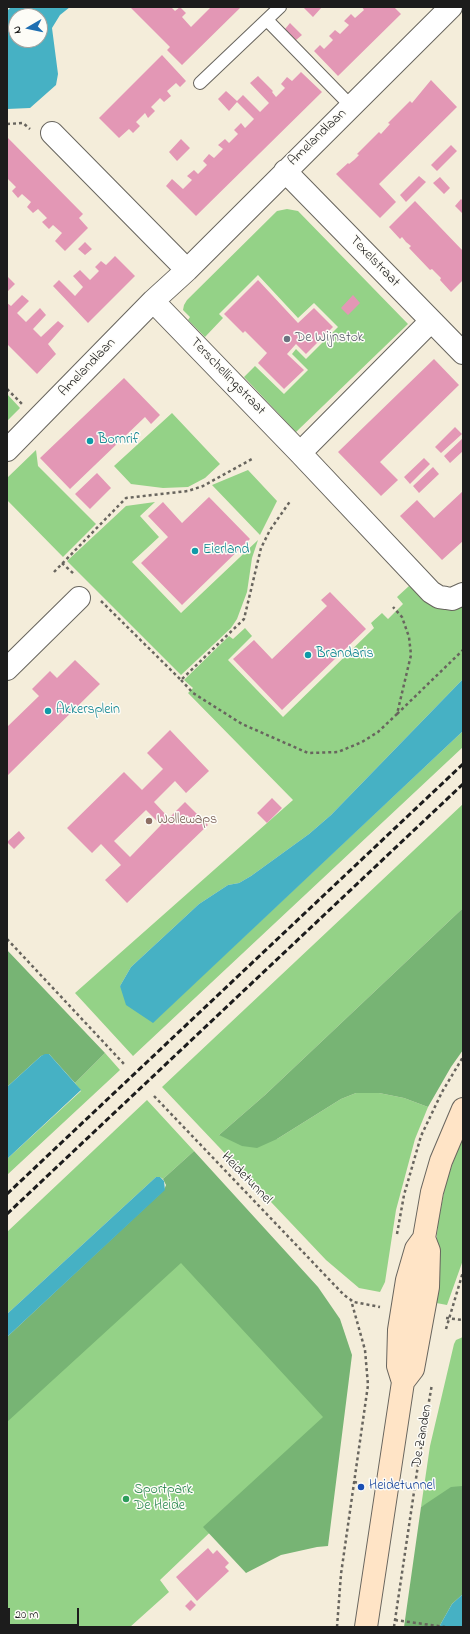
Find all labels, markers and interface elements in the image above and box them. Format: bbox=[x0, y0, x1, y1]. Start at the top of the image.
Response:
north arrow bbox=[8, 8, 48, 48]
text: N bbox=[9, 25, 26, 35]
street label: Amelandlaan bbox=[285, 106, 351, 170]
street label: Texelstraat bbox=[345, 233, 403, 291]
place label: De Wijnstok bbox=[295, 331, 364, 347]
marker: De Wijnstok bbox=[282, 334, 292, 344]
street label: Amelandlaan bbox=[56, 335, 120, 401]
street label: Terschellingstraat bbox=[186, 335, 268, 419]
place label: Bornrif bbox=[98, 433, 139, 449]
marker: Bornrif bbox=[85, 436, 95, 446]
place label: Eierland bbox=[203, 543, 249, 559]
marker: Eierland bbox=[190, 546, 200, 556]
place label: Brandaris bbox=[316, 647, 374, 663]
marker: Brandaris bbox=[303, 650, 313, 660]
place label: Akkersplein bbox=[56, 703, 120, 719]
marker: Akkersplein bbox=[43, 706, 53, 716]
place label: Wollewaps bbox=[157, 813, 217, 829]
marker: Wollewaps bbox=[144, 816, 154, 826]
street label: Heidetunnel bbox=[217, 1149, 275, 1209]
street label: De Zanden bbox=[409, 1403, 437, 1469]
place label: Heidetunnel bbox=[369, 1479, 435, 1495]
marker: Heidetunnel bbox=[356, 1482, 366, 1492]
place label: Sportpark De Heide bbox=[134, 1483, 193, 1516]
marker: Sportpark De Heide bbox=[121, 1494, 131, 1504]
scale bar bbox=[10, 1600, 81, 1626]
text: 20 m bbox=[15, 1606, 38, 1624]

